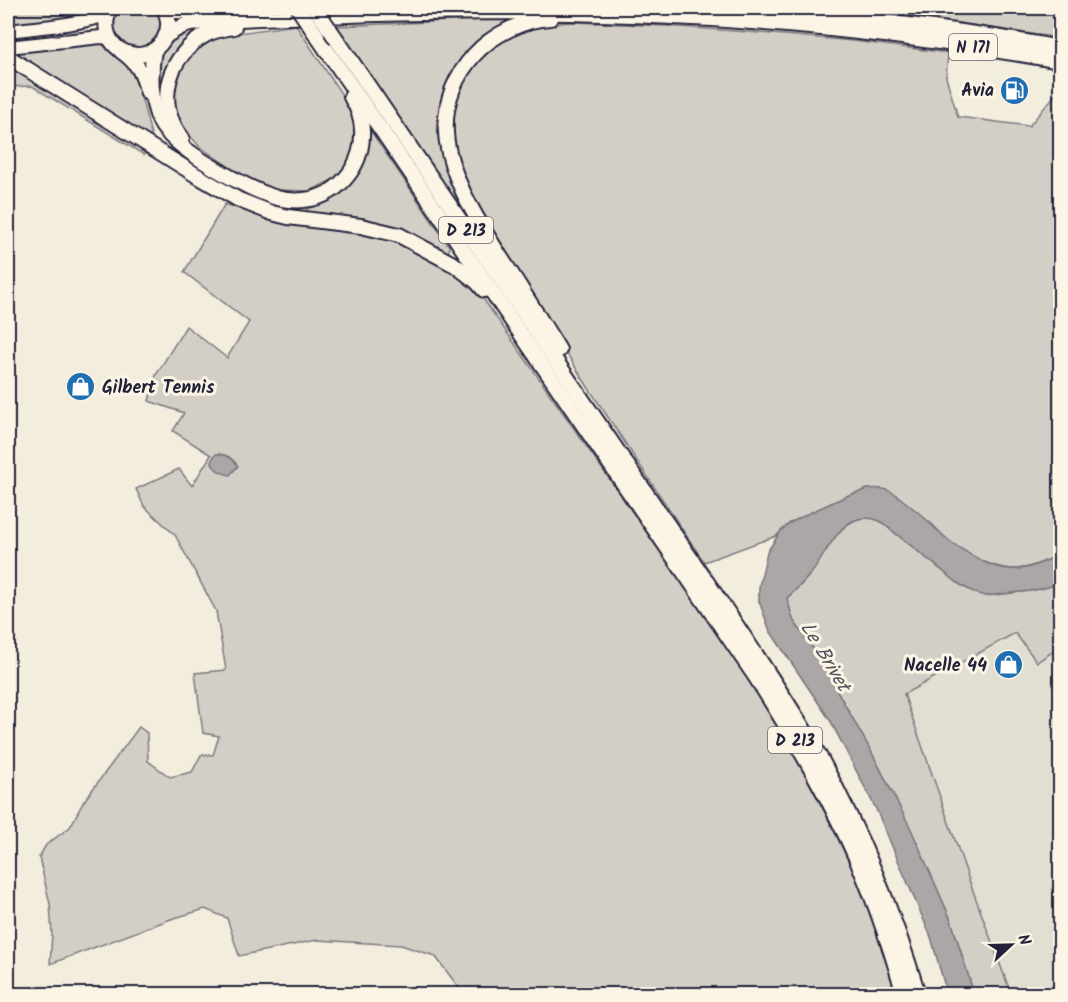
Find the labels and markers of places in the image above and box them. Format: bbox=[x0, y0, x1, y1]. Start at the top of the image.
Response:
fuel station icon: Avia bbox=[999, 74, 1031, 106]
place label: Avia bbox=[961, 77, 994, 106]
shop icon: Gilbert Tennis bbox=[65, 371, 97, 403]
place label: Gilbert Tennis bbox=[102, 374, 215, 403]
shop icon: Nacelle 44 bbox=[992, 649, 1024, 681]
place label: Nacelle 44 bbox=[904, 652, 987, 681]

